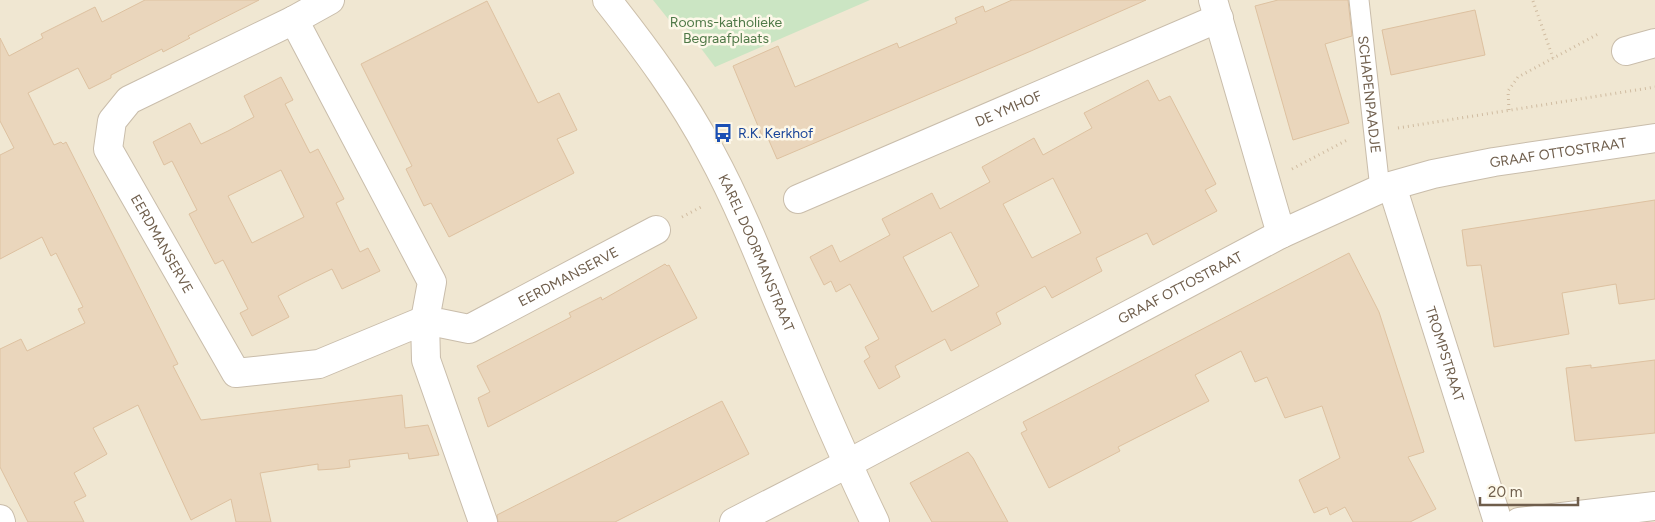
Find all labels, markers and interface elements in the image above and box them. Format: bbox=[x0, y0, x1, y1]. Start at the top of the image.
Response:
park label: Rooms-katholieke Begraafplaats bbox=[670, 14, 783, 47]
street label: SCHAPENPAADJE bbox=[1354, 35, 1384, 154]
street label: DE YMHOF bbox=[973, 87, 1045, 131]
bus stop icon: R.K. Kerkhof bbox=[712, 122, 734, 144]
place label: R.K. Kerkhof bbox=[738, 125, 814, 142]
street label: GRAAF OTTOSTRAAT bbox=[1489, 134, 1628, 172]
street label: KAREL DOORMANSTRAAT bbox=[714, 171, 798, 335]
street label: EERDMANSERVE bbox=[127, 192, 197, 296]
street label: EERDMANSERVE bbox=[516, 243, 621, 310]
street label: GRAAF OTTOSTRAAT bbox=[1115, 248, 1246, 328]
street label: TROMPSTRAAT bbox=[1421, 304, 1468, 404]
scale bar bbox=[1480, 474, 1578, 506]
text: 20 m bbox=[1488, 483, 1522, 501]

